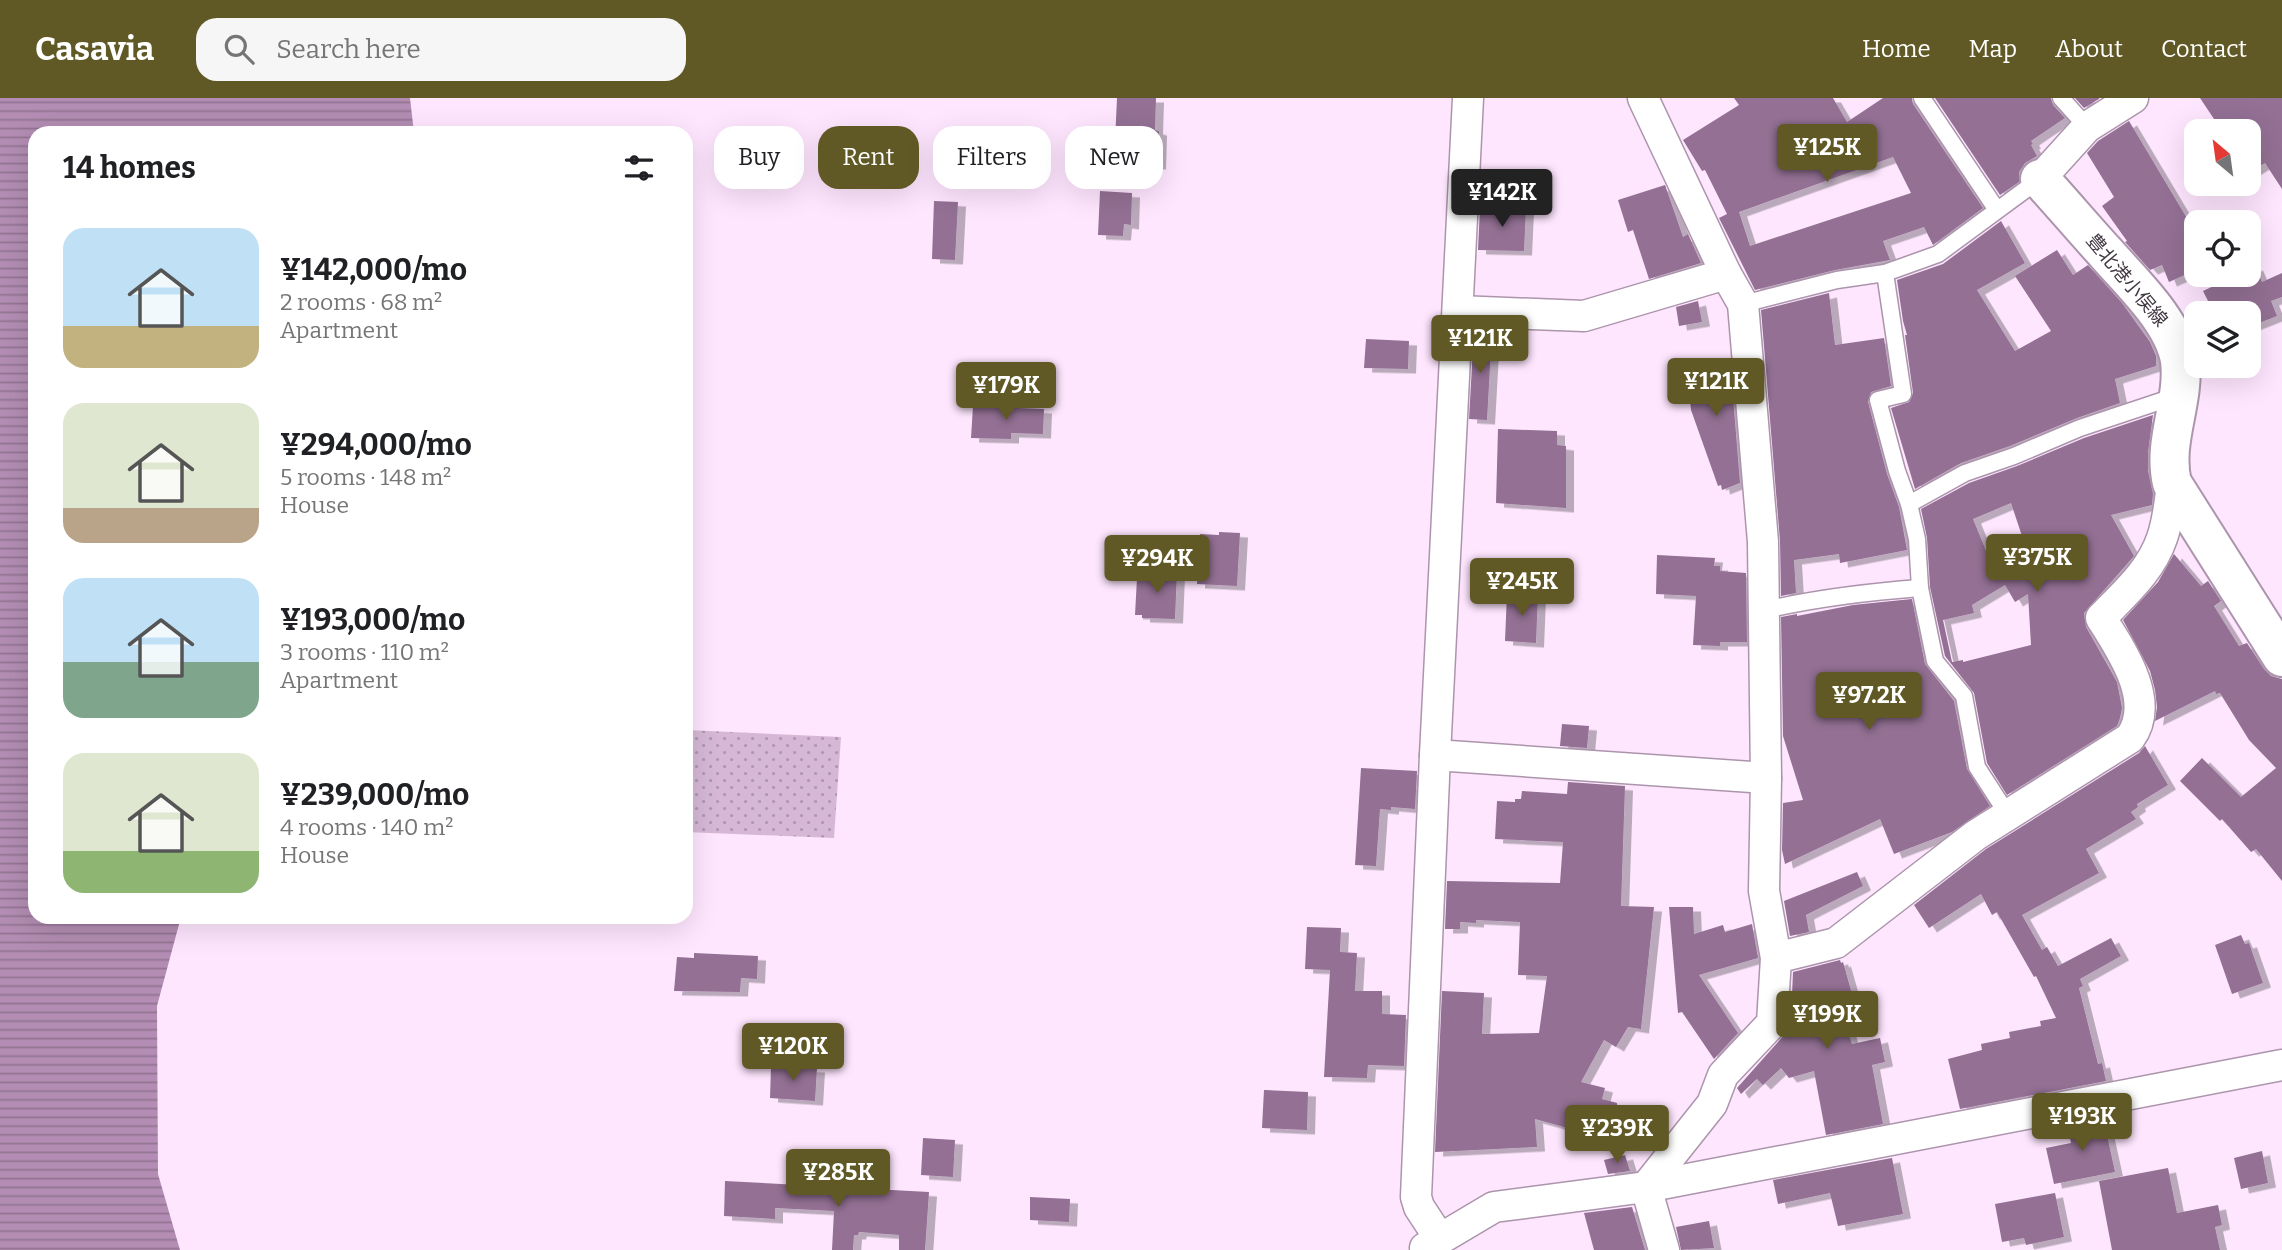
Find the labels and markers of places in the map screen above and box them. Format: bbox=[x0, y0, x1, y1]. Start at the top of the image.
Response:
pin: ¥125K bbox=[1778, 125, 1876, 184]
pin: ¥142K bbox=[1453, 170, 1551, 229]
pin: ¥121K bbox=[1431, 316, 1529, 375]
pin: ¥121K bbox=[1667, 358, 1765, 418]
pin: ¥179K bbox=[957, 362, 1055, 422]
pin: ¥375K bbox=[1988, 534, 2086, 594]
pin: ¥294K bbox=[1108, 536, 1206, 595]
pin: ¥245K bbox=[1473, 559, 1571, 618]
pin: ¥97.2K bbox=[1812, 672, 1926, 732]
pin: ¥199K bbox=[1778, 992, 1876, 1051]
pin: ¥120K bbox=[744, 1024, 842, 1083]
pin: ¥193K bbox=[2033, 1094, 2131, 1153]
pin: ¥239K bbox=[1568, 1105, 1666, 1165]
pin: ¥285K bbox=[789, 1150, 887, 1209]

